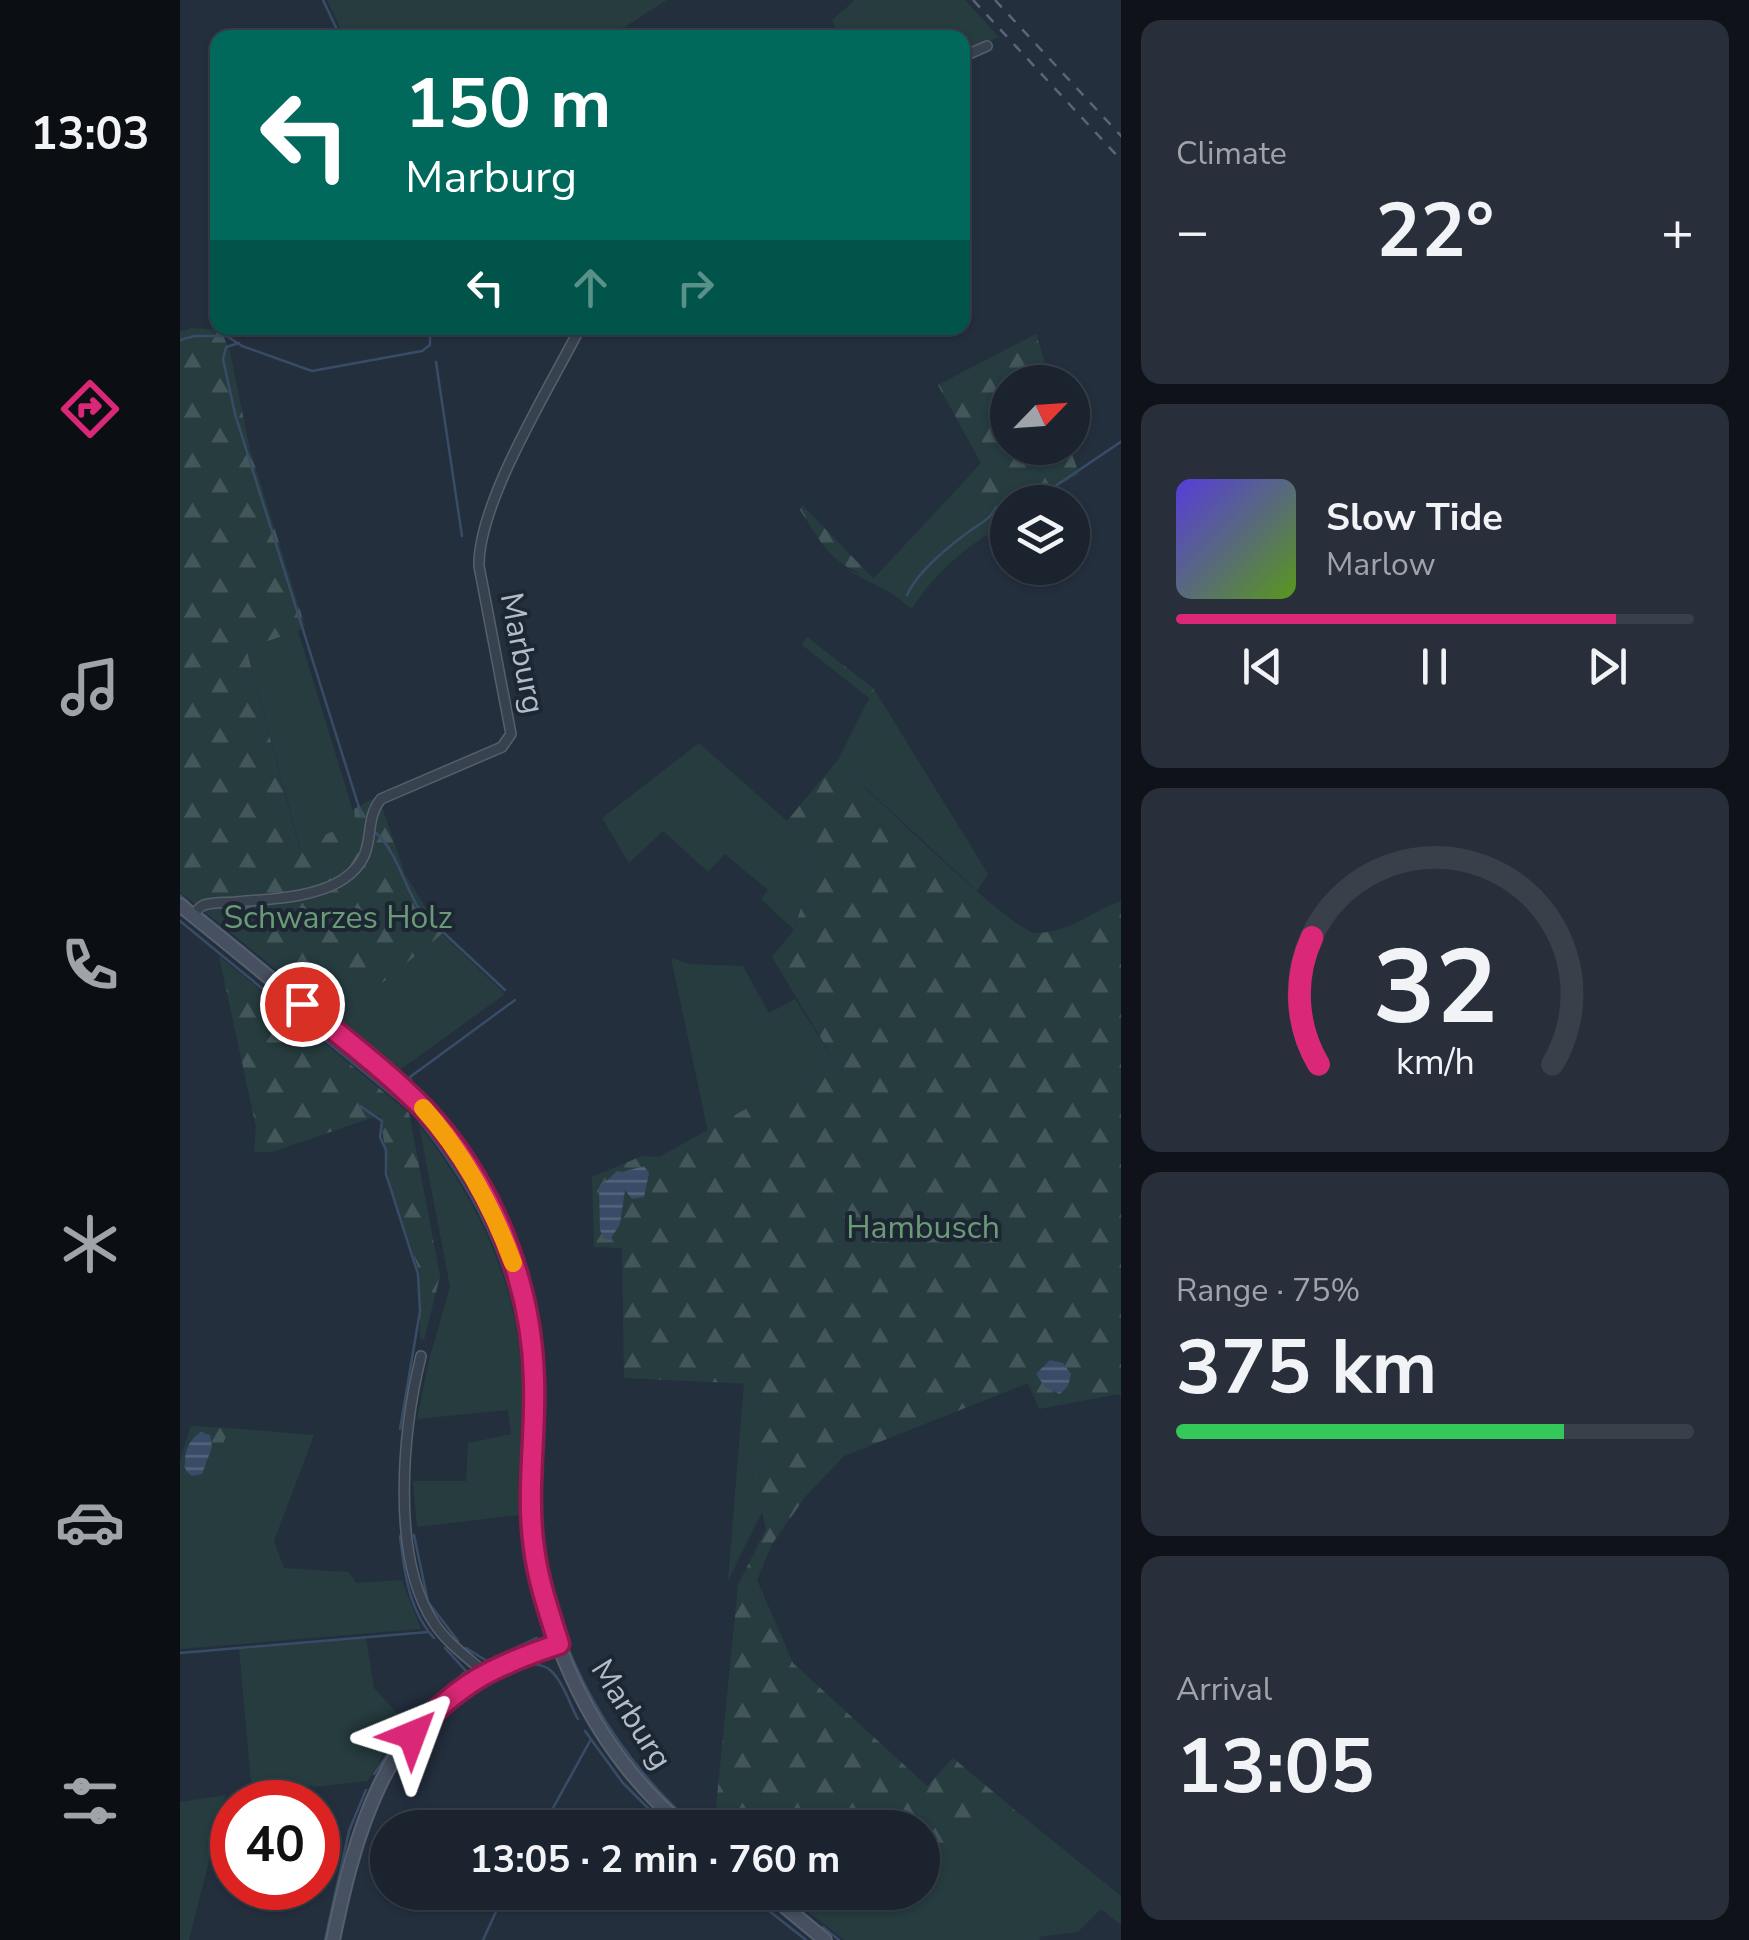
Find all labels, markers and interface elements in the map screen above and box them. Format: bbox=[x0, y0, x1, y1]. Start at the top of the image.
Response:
text: 150 m bbox=[405, 56, 611, 152]
icon: left bbox=[240, 70, 370, 200]
text: 13:03 bbox=[30, 104, 150, 165]
text: Climate bbox=[1176, 132, 1287, 175]
text: Marburg bbox=[405, 147, 577, 208]
text: 22° bbox=[1376, 180, 1494, 282]
text: − bbox=[1176, 194, 1209, 269]
text: + bbox=[1661, 194, 1694, 269]
icon: left bbox=[458, 260, 513, 315]
icon: ahead bbox=[563, 260, 618, 315]
icon: right bbox=[668, 260, 723, 315]
north arrow bbox=[990, 365, 1090, 465]
map controls bbox=[990, 365, 1090, 585]
icon: directions bbox=[55, 374, 125, 444]
button: layers bbox=[990, 485, 1090, 585]
text: Slow Tide bbox=[1326, 492, 1503, 543]
text: Marlow bbox=[1326, 543, 1436, 586]
street label: Marburg bbox=[490, 589, 555, 717]
icon: previous bbox=[1235, 639, 1290, 694]
icon: pause bbox=[1407, 639, 1462, 694]
icon: next bbox=[1580, 639, 1635, 694]
icon: music bbox=[55, 652, 125, 722]
park label: Schwarzes Holz bbox=[223, 896, 453, 939]
text: 32 bbox=[1373, 917, 1497, 1059]
icon: phone bbox=[55, 930, 125, 1000]
pin bbox=[260, 962, 345, 1047]
icon: arrive bbox=[275, 977, 330, 1032]
text: km/h bbox=[1396, 1038, 1474, 1087]
park label: Hambusch bbox=[846, 1206, 1000, 1249]
icon: climate bbox=[55, 1209, 125, 1279]
text: Range · 75% bbox=[1176, 1269, 1360, 1312]
text: 375 km bbox=[1176, 1317, 1437, 1419]
icon: car bbox=[55, 1487, 125, 1557]
street label: Marburg bbox=[581, 1651, 682, 1778]
text: Arrival bbox=[1176, 1668, 1272, 1711]
position arrow bbox=[360, 1683, 464, 1787]
text: 13:05 bbox=[1176, 1716, 1375, 1818]
icon: filters bbox=[55, 1766, 125, 1836]
speed limit sign: 40 bbox=[210, 1780, 340, 1910]
text: 13:05 · 2 min · 760 m bbox=[470, 1834, 840, 1885]

